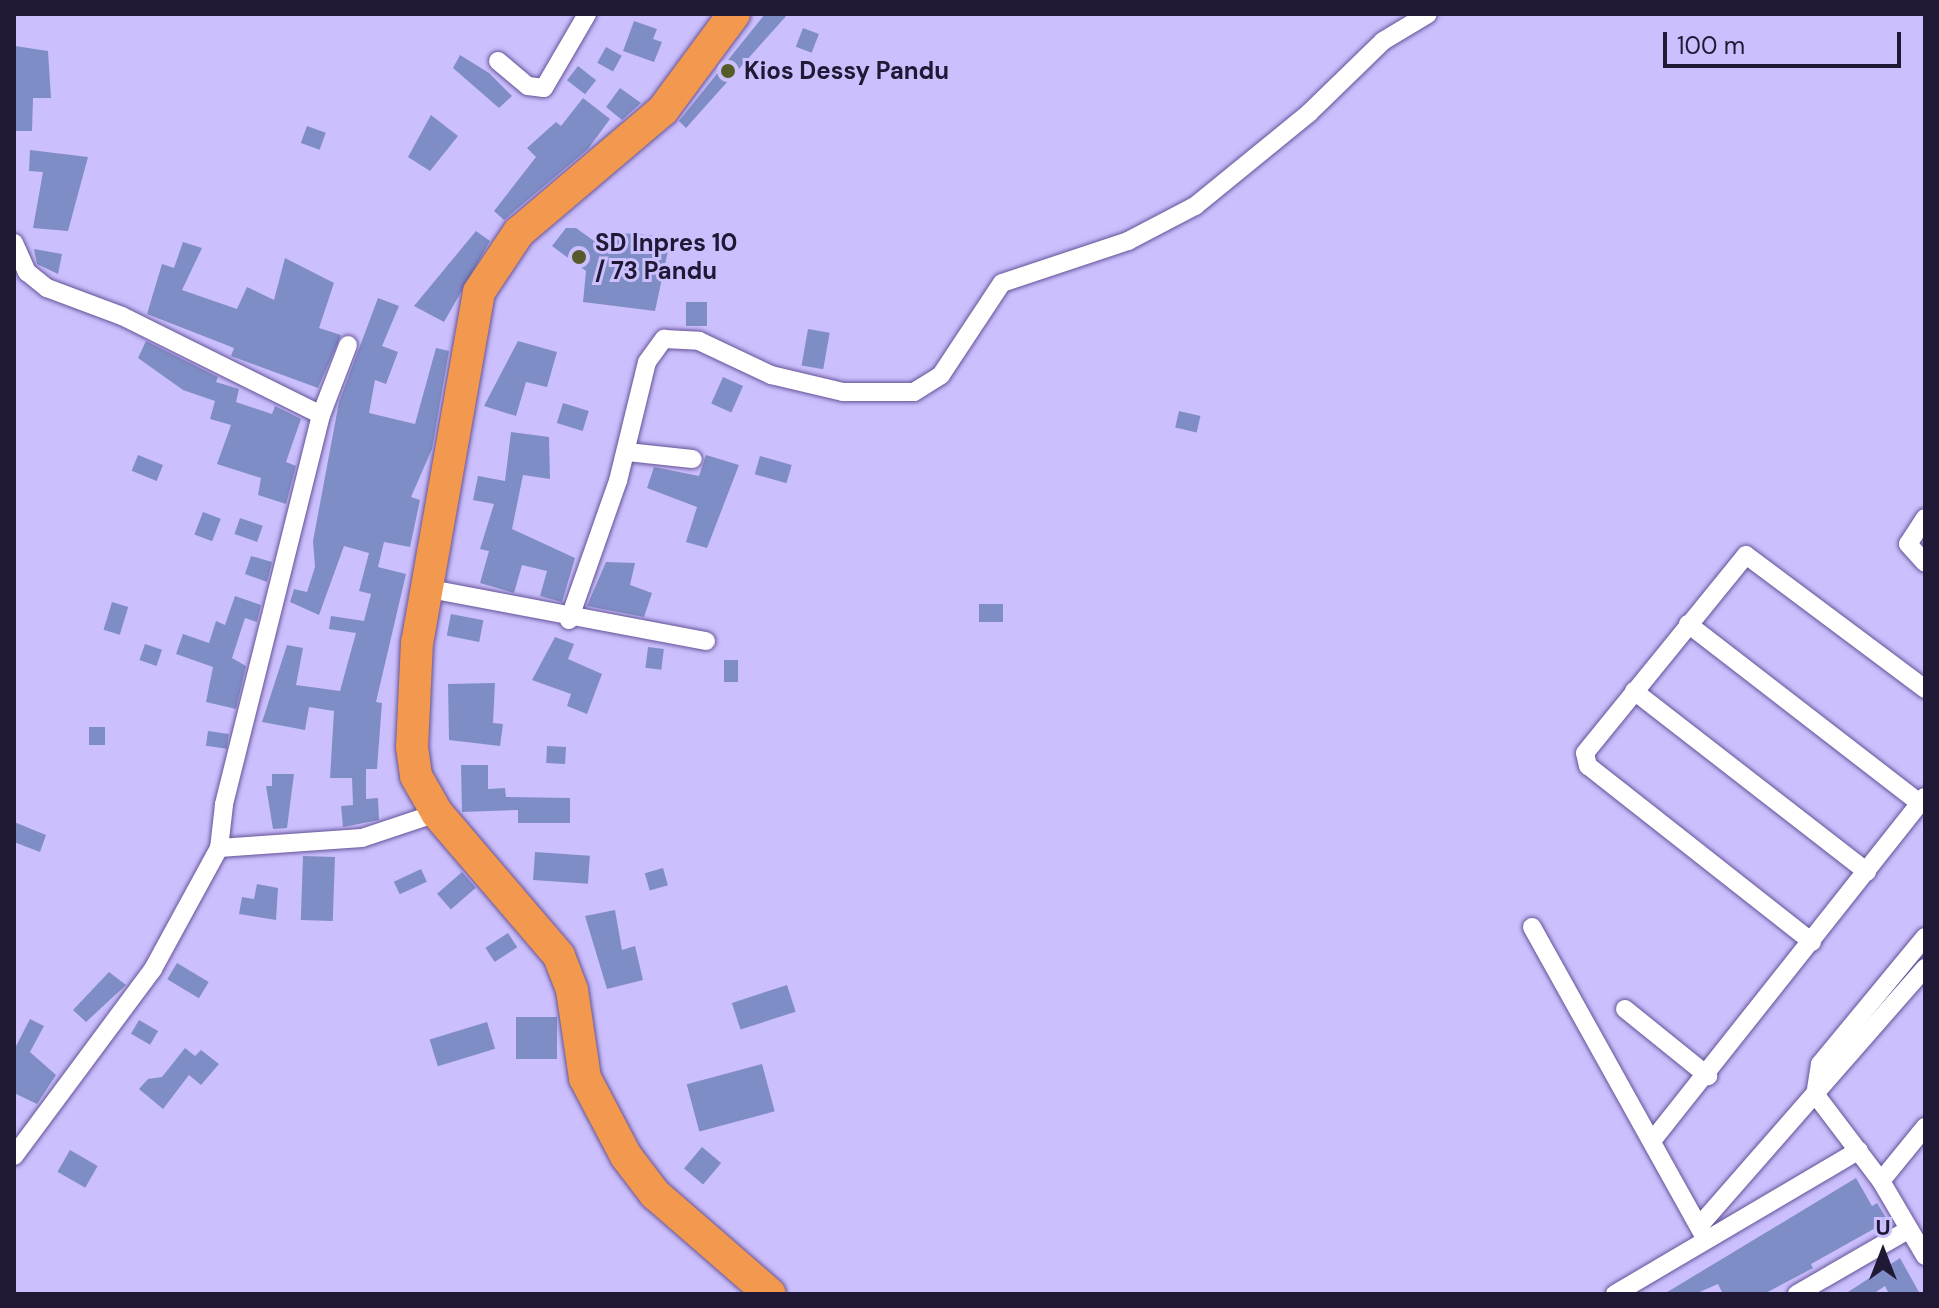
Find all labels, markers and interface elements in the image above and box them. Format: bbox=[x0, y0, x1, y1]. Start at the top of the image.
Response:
scale bar bbox=[1667, 16, 1905, 66]
text: 100 m bbox=[1677, 30, 1745, 61]
place label: Kios Dessy Pandu bbox=[744, 57, 949, 85]
marker: Kios Dessy Pandu bbox=[719, 62, 737, 80]
place label: SD Inpres 10 / 73 Pandu bbox=[595, 229, 737, 285]
marker: SD Inpres 10 / 73 Pandu bbox=[570, 248, 588, 266]
north arrow bbox=[1843, 1212, 1923, 1292]
text: U bbox=[1875, 1213, 1891, 1242]

